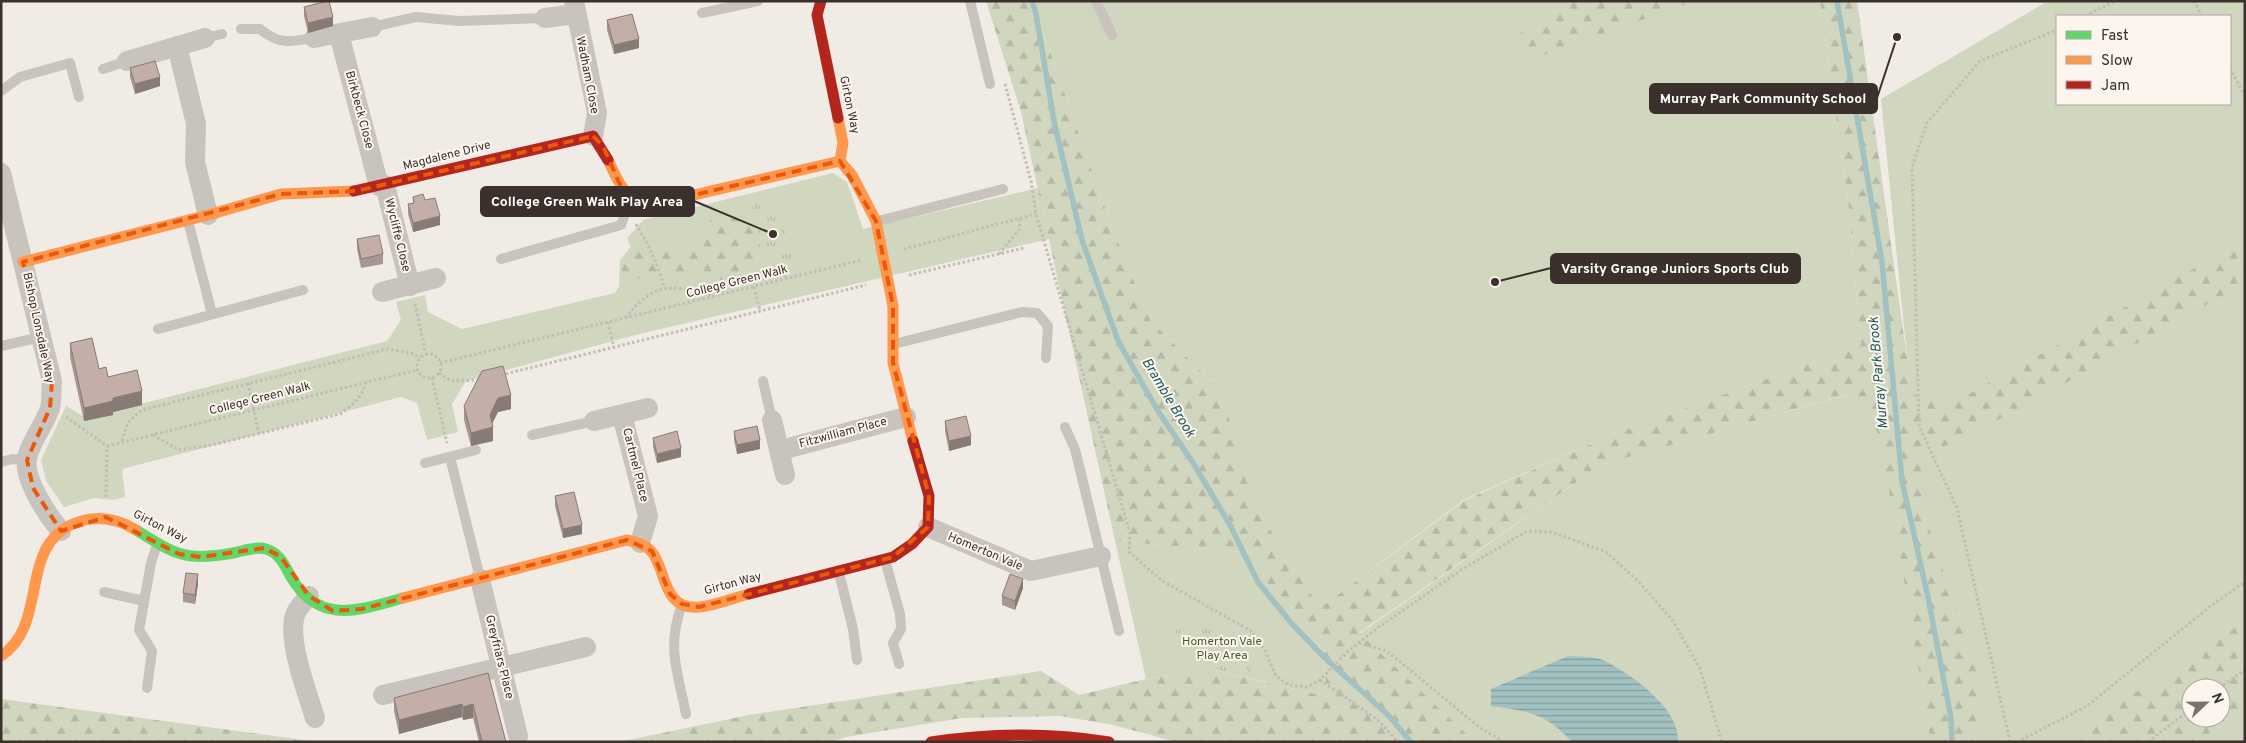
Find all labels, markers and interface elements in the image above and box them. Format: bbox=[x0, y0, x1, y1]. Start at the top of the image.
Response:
legend bbox=[2056, 15, 2231, 105]
text: Fast bbox=[2101, 27, 2129, 46]
street label: Wadham Close bbox=[572, 35, 602, 115]
text: Slow bbox=[2101, 52, 2133, 71]
street label: Birkbeck Close bbox=[341, 69, 377, 151]
street label: Girton Way bbox=[835, 74, 863, 136]
text: Jam bbox=[2101, 77, 2130, 96]
callout: Murray Park Community School bbox=[1650, 84, 1877, 113]
text: Murray Park Community School bbox=[1660, 91, 1866, 108]
street label: Magdalene Drive bbox=[401, 137, 493, 175]
callout: College Green Walk Play Area bbox=[481, 187, 694, 216]
text: College Green Walk Play Area bbox=[491, 194, 683, 211]
street label: Wycliffe Close bbox=[380, 197, 414, 273]
callout: Varsity Grange Juniors Sports Club bbox=[1551, 254, 1800, 283]
text: Varsity Grange Juniors Sports Club bbox=[1561, 261, 1789, 278]
street label: College Green Walk bbox=[684, 262, 790, 302]
street label: Bishop Lonsdale Way bbox=[18, 271, 58, 385]
water label: Murray Park Brook bbox=[1866, 315, 1892, 430]
water label: Bramble Brook bbox=[1138, 355, 1199, 442]
street label: College Green Walk bbox=[207, 379, 313, 419]
street label: Fitzwilliam Place bbox=[797, 414, 889, 452]
street label: Cartmel Place bbox=[618, 426, 652, 504]
street label: Girton Way bbox=[130, 506, 190, 548]
street label: Homerton Vale bbox=[945, 529, 1025, 575]
street label: Girton Way bbox=[702, 569, 764, 599]
street label: Greyfriars Place bbox=[481, 613, 517, 701]
park label: Homerton Vale Play Area bbox=[1182, 634, 1262, 664]
north arrow bbox=[2181, 678, 2231, 728]
text: N bbox=[2207, 691, 2226, 707]

